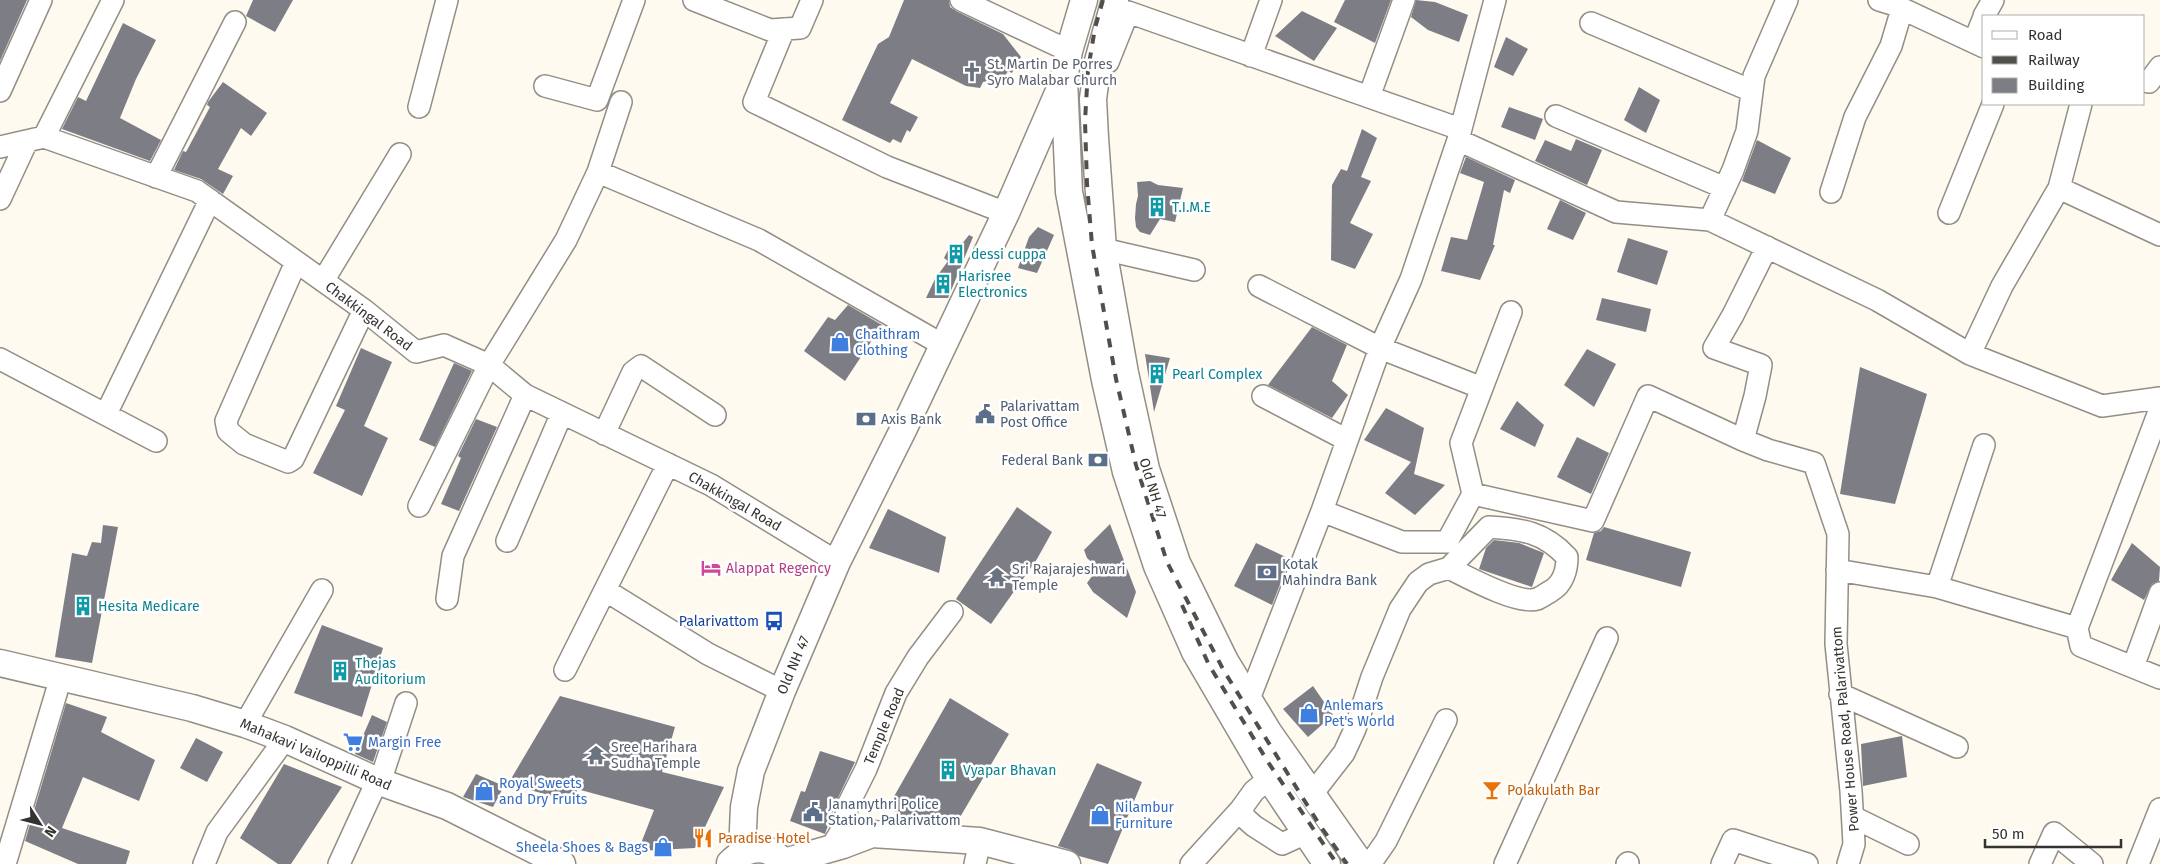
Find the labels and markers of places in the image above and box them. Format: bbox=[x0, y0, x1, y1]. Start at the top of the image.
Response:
place label: St. Martin De Porres Syro Malabar Church bbox=[987, 56, 1117, 89]
church icon: St. Martin De Porres Syro Malabar Church bbox=[961, 61, 983, 83]
building icon: T.I.M.E bbox=[1146, 196, 1168, 218]
place label: T.I.M.E bbox=[1172, 199, 1211, 216]
building icon: dessi cuppa bbox=[945, 243, 967, 265]
place label: dessi cuppa bbox=[971, 246, 1046, 263]
place label: Harisree Electronics bbox=[958, 268, 1028, 301]
building icon: Harisree Electronics bbox=[932, 273, 954, 295]
place label: Chaithram Clothing bbox=[855, 326, 920, 359]
shop icon: Chaithram Clothing bbox=[829, 331, 851, 353]
building icon: Pearl Complex bbox=[1146, 363, 1168, 385]
place label: Pearl Complex bbox=[1172, 366, 1263, 383]
place label: Palarivattam Post Office bbox=[1000, 398, 1080, 431]
public building icon: Palarivattam Post Office bbox=[974, 403, 996, 425]
bank icon: Axis Bank bbox=[855, 408, 877, 430]
place label: Axis Bank bbox=[881, 411, 942, 428]
bank icon: Federal Bank bbox=[1087, 449, 1109, 471]
place label: Federal Bank bbox=[1001, 452, 1084, 469]
place label: Kotak Mahindra Bank bbox=[1282, 556, 1378, 589]
hotel icon: Alappat Regency bbox=[700, 557, 722, 579]
place label: Alappat Regency bbox=[726, 560, 831, 577]
place label: Sri Rajarajeshwari Temple bbox=[1012, 561, 1126, 594]
bank icon: Kotak Mahindra Bank bbox=[1256, 561, 1278, 583]
temple icon: Sri Rajarajeshwari Temple bbox=[986, 566, 1008, 588]
building icon: Hesita Medicare bbox=[72, 595, 94, 617]
place label: Hesita Medicare bbox=[98, 598, 200, 615]
bus stop icon: Palarivattom bbox=[763, 610, 785, 632]
place label: Palarivattom bbox=[679, 613, 759, 630]
place label: Thejas Auditorium bbox=[355, 655, 426, 688]
building icon: Thejas Auditorium bbox=[329, 660, 351, 682]
place label: Anlemars Pet's World bbox=[1324, 697, 1395, 730]
shop icon: Anlemars Pet's World bbox=[1298, 702, 1320, 724]
supermarket icon: Margin Free bbox=[342, 731, 364, 753]
place label: Margin Free bbox=[368, 734, 441, 751]
place label: Sree Harihara Sudha Temple bbox=[611, 739, 701, 772]
temple icon: Sree Harihara Sudha Temple bbox=[585, 744, 607, 766]
building icon: Vyapar Bhavan bbox=[937, 759, 959, 781]
place label: Vyapar Bhavan bbox=[963, 762, 1056, 779]
place label: Royal Sweets and Dry Fruits bbox=[499, 775, 588, 808]
bar icon: Polakulath Bar bbox=[1481, 779, 1503, 801]
shop icon: Royal Sweets and Dry Fruits bbox=[473, 780, 495, 802]
place label: Polakulath Bar bbox=[1507, 782, 1600, 799]
place label: Janamythri Police Station, Palarivattom bbox=[828, 796, 961, 829]
place label: Nilambur Furniture bbox=[1115, 799, 1175, 832]
public building icon: Janamythri Police Station, Palarivattom bbox=[802, 801, 824, 823]
shop icon: Nilambur Furniture bbox=[1089, 804, 1111, 826]
restaurant icon: Paradise Hotel bbox=[692, 827, 714, 849]
place label: Paradise Hotel bbox=[718, 830, 810, 847]
shop icon: Sheela Shoes & Bags bbox=[652, 836, 674, 858]
place label: Sheela Shoes & Bags bbox=[516, 839, 648, 856]

